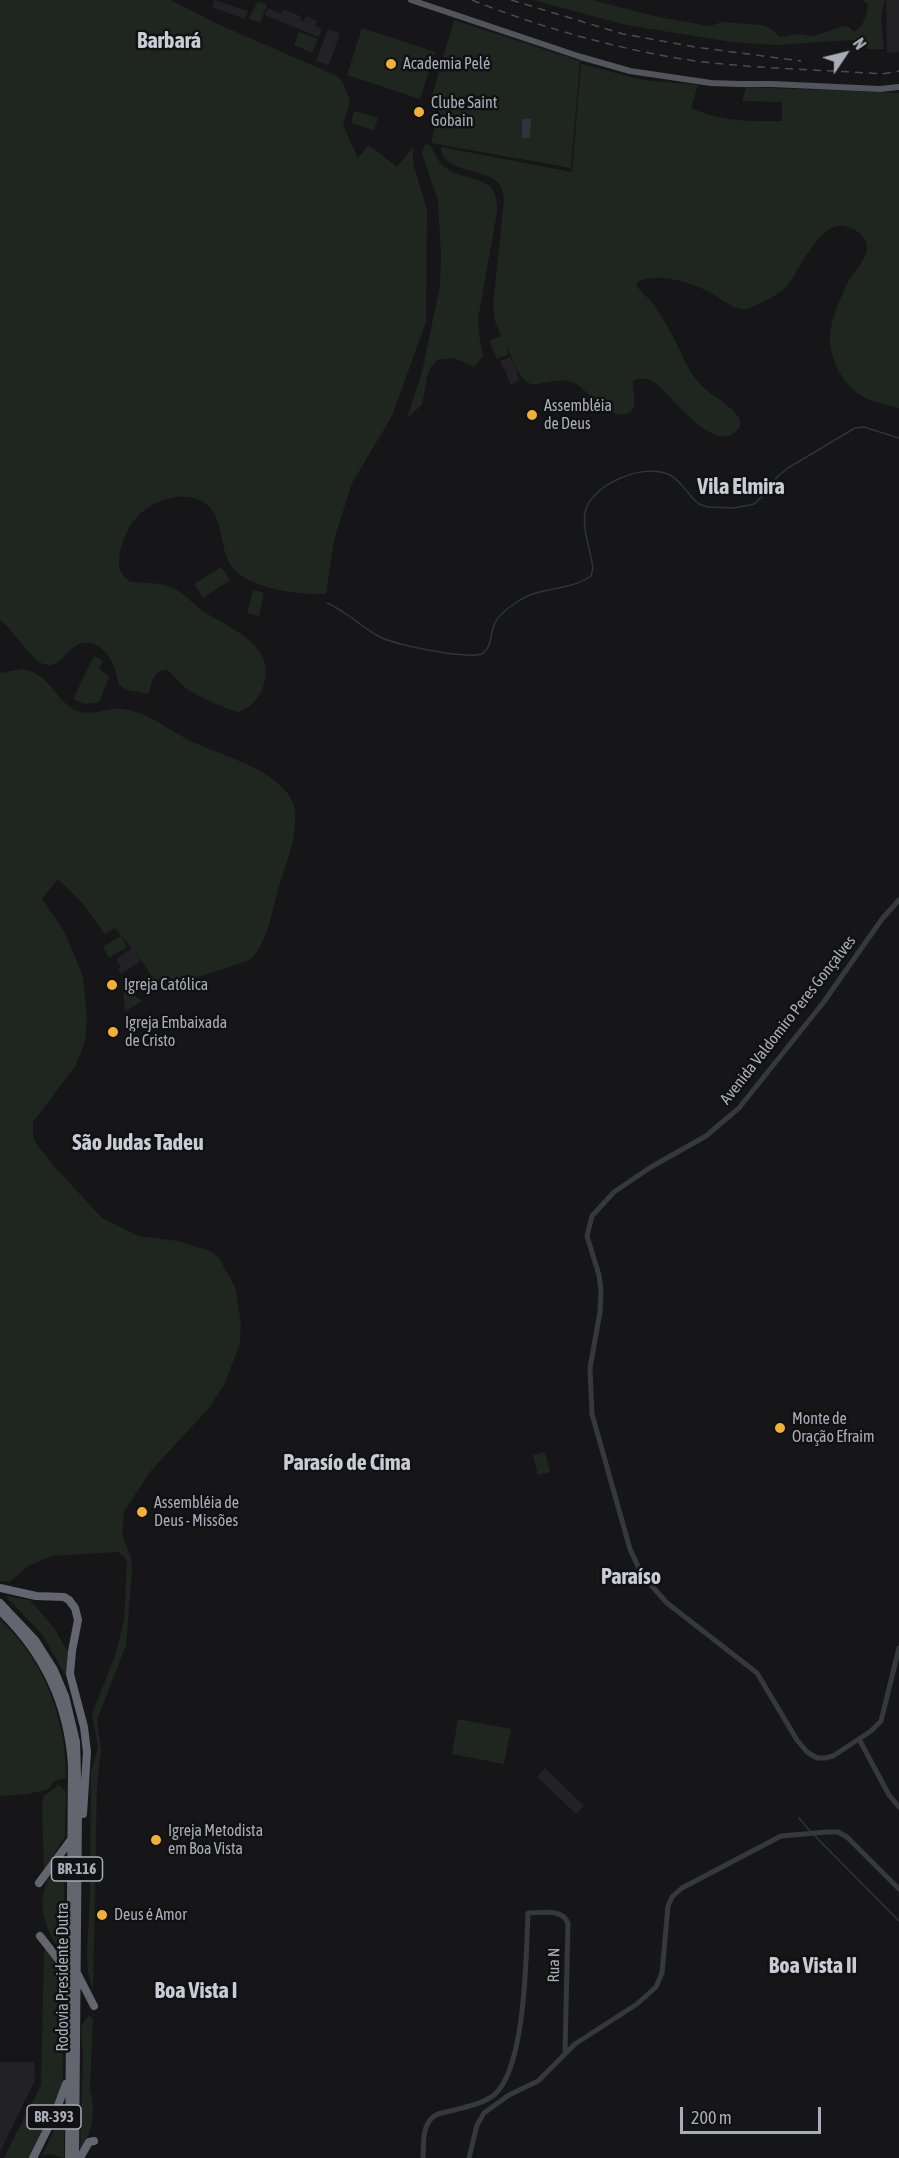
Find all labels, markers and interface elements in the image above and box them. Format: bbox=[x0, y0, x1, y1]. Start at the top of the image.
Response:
north arrow bbox=[815, 24, 875, 84]
district label: Barbará bbox=[137, 28, 201, 54]
text: N bbox=[850, 35, 870, 53]
place label: Academia Pelé bbox=[403, 54, 490, 74]
marker: Academia Pelé bbox=[384, 57, 398, 71]
place label: Clube Saint Gobain bbox=[431, 93, 497, 131]
marker: Clube Saint Gobain bbox=[412, 105, 426, 119]
place label: Assembléia de Deus bbox=[544, 396, 612, 434]
marker: Assembléia de Deus bbox=[525, 408, 539, 422]
district label: Vila Elmira bbox=[697, 474, 785, 500]
street label: Avenida Valdomiro Peres Gonçalves bbox=[716, 932, 860, 1108]
place label: Igreja Católica bbox=[124, 975, 208, 995]
marker: Igreja Católica bbox=[105, 978, 119, 992]
place label: Igreja Embaixada de Cristo bbox=[125, 1013, 227, 1051]
marker: Igreja Embaixada de Cristo bbox=[106, 1025, 120, 1039]
district label: São Judas Tadeu bbox=[72, 1130, 204, 1156]
place label: Monte de Oração Efraim bbox=[792, 1409, 875, 1447]
marker: Monte de Oração Efraim bbox=[773, 1421, 787, 1435]
district label: Parasío de Cima bbox=[283, 1450, 411, 1476]
place label: Assembléia de Deus - Missões bbox=[154, 1493, 239, 1531]
marker: Assembléia de Deus - Missões bbox=[135, 1505, 149, 1519]
district label: Paraíso bbox=[601, 1564, 661, 1590]
place label: Igreja Metodista em Boa Vista bbox=[168, 1821, 263, 1859]
marker: Igreja Metodista em Boa Vista bbox=[149, 1833, 163, 1847]
road number: BR-116 bbox=[52, 1857, 103, 1881]
street label: Rodovia Presidente Dutra bbox=[53, 1902, 73, 2052]
place label: Deus é Amor bbox=[114, 1905, 187, 1925]
marker: Deus é Amor bbox=[95, 1908, 109, 1922]
street label: Rua N bbox=[544, 1947, 564, 1983]
district label: Boa Vista II bbox=[769, 1953, 857, 1979]
district label: Boa Vista I bbox=[155, 1978, 237, 2004]
scale bar bbox=[683, 2095, 824, 2133]
road number: BR-393 bbox=[27, 2105, 81, 2129]
text: 200 m bbox=[691, 2107, 732, 2128]

